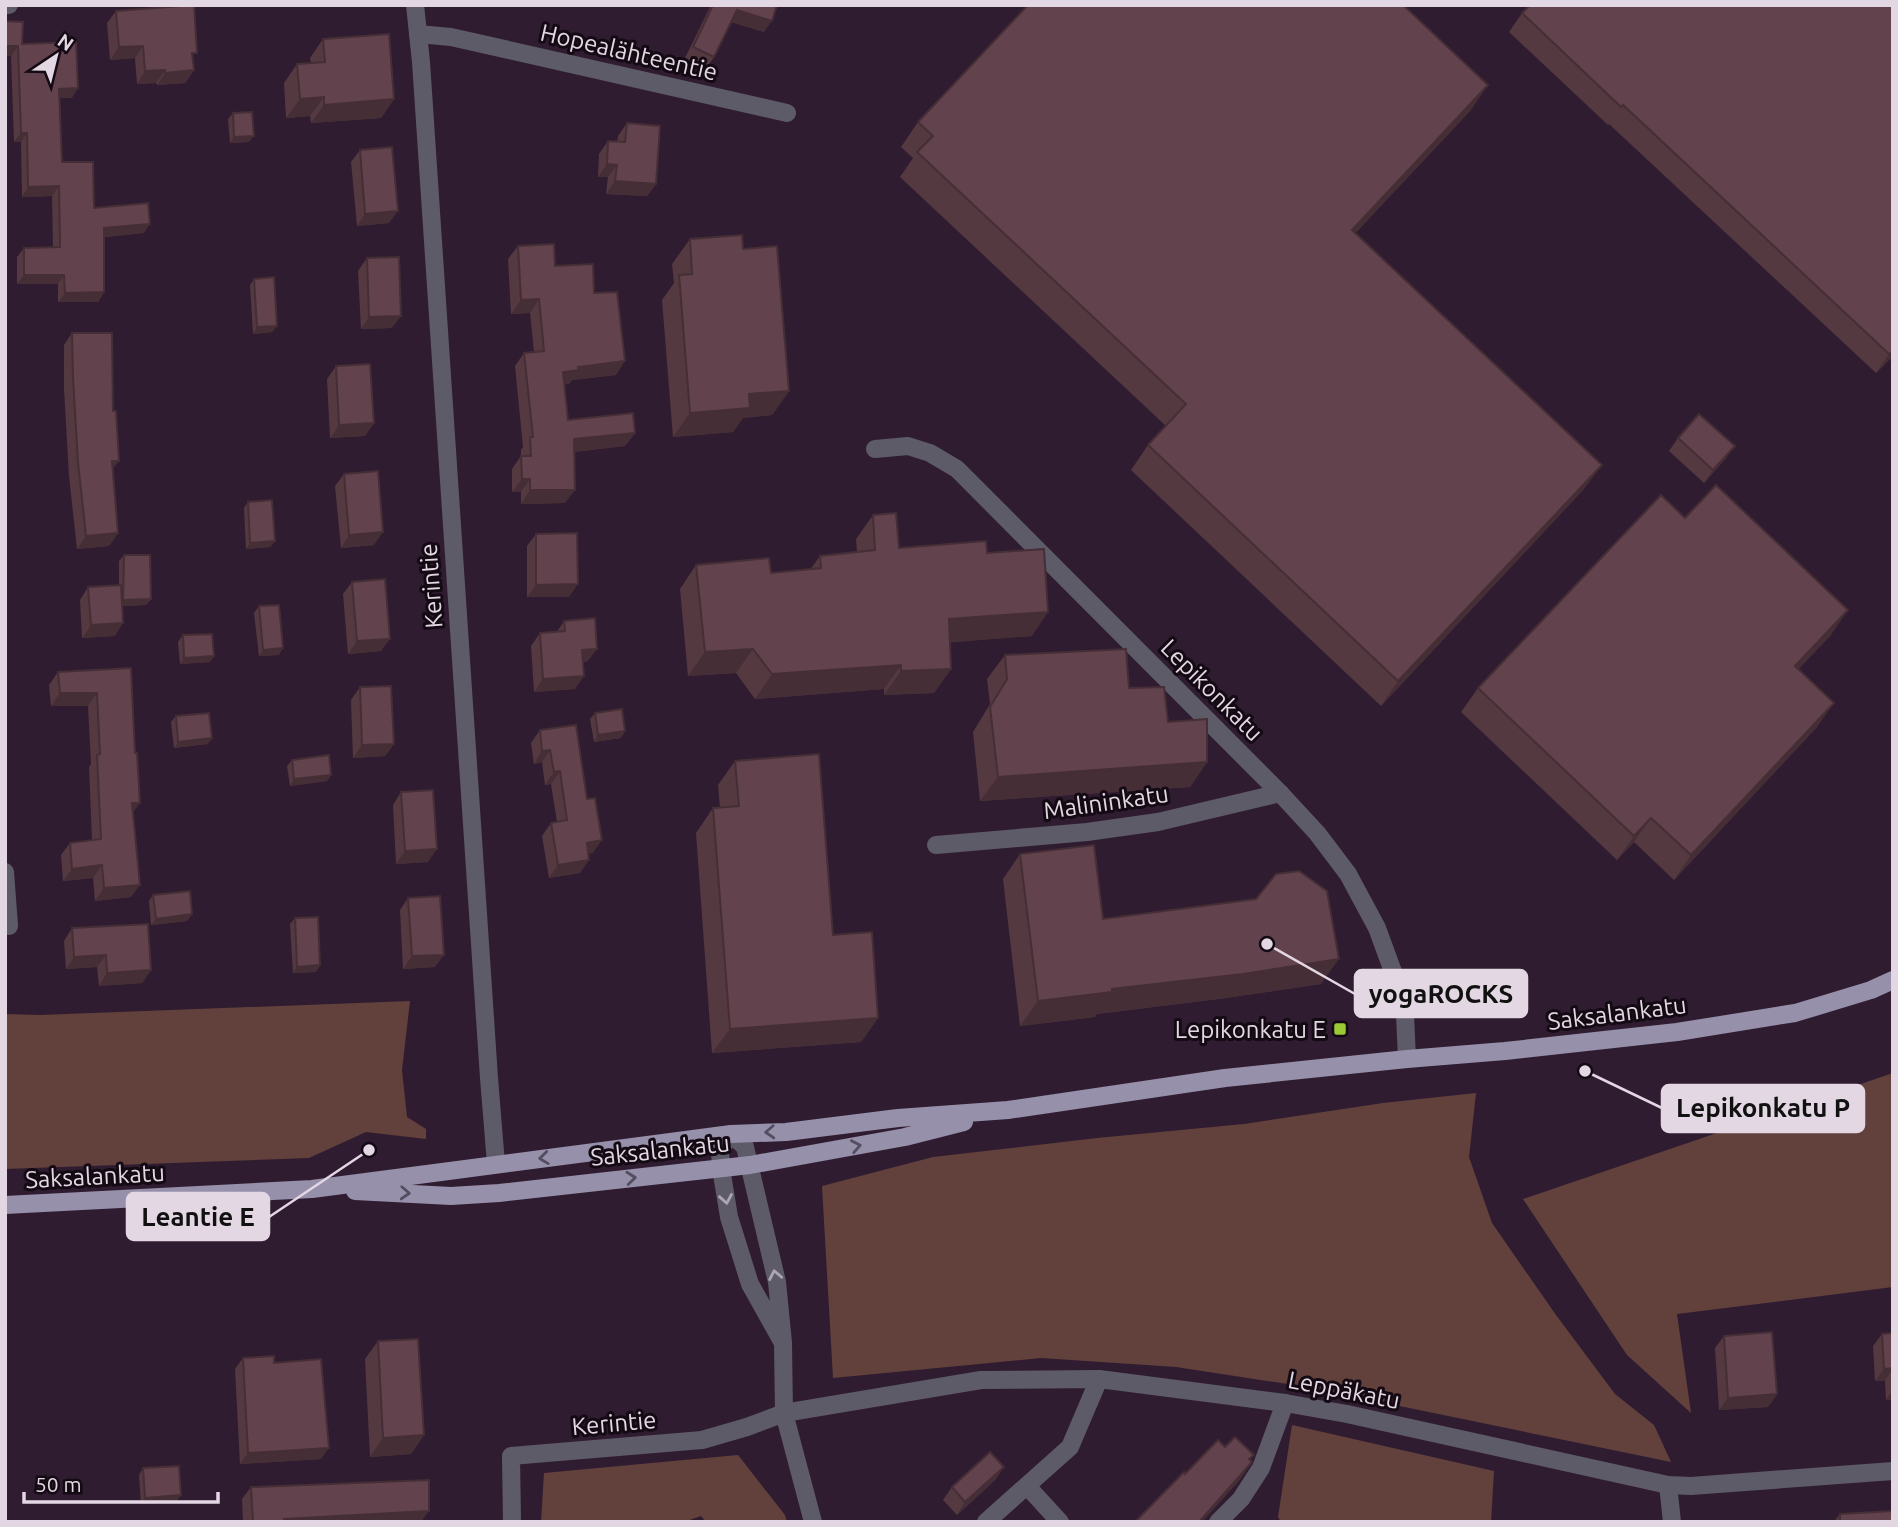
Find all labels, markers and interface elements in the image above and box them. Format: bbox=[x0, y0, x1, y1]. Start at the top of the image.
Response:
street label: Hopealähteentie bbox=[538, 19, 720, 85]
north arrow bbox=[21, 21, 91, 91]
text: N bbox=[54, 29, 78, 55]
street label: Kerintie bbox=[415, 543, 447, 629]
street label: Lepikonkatu bbox=[1156, 634, 1268, 746]
street label: Malininkatu bbox=[1042, 780, 1170, 824]
callout: yogaROCKS bbox=[1355, 970, 1527, 1017]
text: yogaROCKS bbox=[1369, 979, 1513, 1008]
street label: Saksalankatu bbox=[1546, 991, 1688, 1035]
place label: Lepikonkatu E bbox=[1175, 1016, 1326, 1043]
marker: Lepikonkatu E bbox=[1332, 1021, 1348, 1037]
callout: Lepikonkatu P bbox=[1662, 1085, 1864, 1132]
text: Lepikonkatu P bbox=[1676, 1093, 1850, 1122]
one-way arrow bbox=[764, 1125, 775, 1140]
street label: Saksalankatu bbox=[589, 1129, 731, 1171]
one-way arrow bbox=[851, 1139, 862, 1154]
one-way arrow bbox=[538, 1151, 550, 1166]
street label: Saksalankatu bbox=[25, 1159, 165, 1193]
one-way arrow bbox=[626, 1171, 637, 1186]
one-way arrow bbox=[400, 1186, 411, 1201]
callout: Leantie E bbox=[127, 1193, 269, 1240]
one-way arrow bbox=[718, 1193, 733, 1204]
text: Leantie E bbox=[141, 1202, 255, 1231]
one-way arrow bbox=[769, 1269, 784, 1281]
street label: Leppäkatu bbox=[1286, 1366, 1402, 1414]
street label: Kerintie bbox=[571, 1406, 657, 1440]
scale bar bbox=[24, 1460, 219, 1504]
text: 50 m bbox=[35, 1472, 82, 1496]

